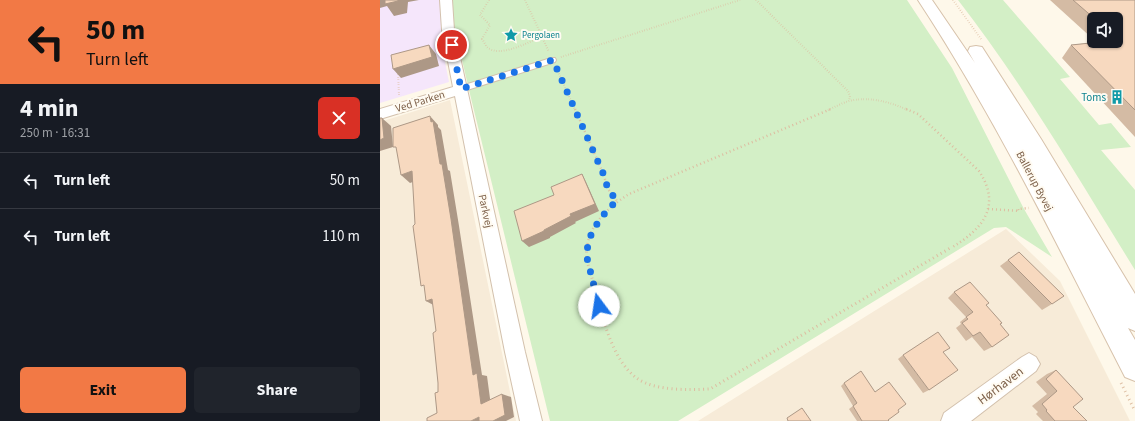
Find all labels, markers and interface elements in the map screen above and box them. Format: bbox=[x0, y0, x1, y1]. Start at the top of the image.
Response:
text: 50 m bbox=[86, 10, 145, 50]
map controls bbox=[1087, 12, 1123, 48]
button: sound bbox=[1087, 12, 1123, 48]
icon: left bbox=[20, 16, 72, 68]
place icon: Pergolaen bbox=[503, 27, 519, 43]
pin bbox=[435, 28, 469, 62]
place label: Pergolaen bbox=[522, 29, 560, 42]
icon: arrive bbox=[441, 34, 463, 56]
text: Turn left bbox=[86, 47, 148, 72]
street label: Ved Parken bbox=[394, 87, 447, 116]
building icon: Toms bbox=[1109, 89, 1125, 105]
place label: Toms bbox=[1081, 90, 1106, 105]
text: 4 min bbox=[20, 91, 78, 126]
button: close bbox=[318, 97, 360, 139]
text: 250 m · 16:31 bbox=[20, 124, 90, 142]
street label: Ballerup Byvej bbox=[1012, 149, 1057, 214]
icon: left bbox=[20, 170, 42, 192]
text: Turn left bbox=[54, 170, 110, 191]
text: 50 m bbox=[330, 170, 360, 191]
street label: Parkvej bbox=[475, 193, 496, 229]
icon: left bbox=[20, 226, 42, 248]
text: Turn left bbox=[54, 226, 110, 247]
text: 110 m bbox=[322, 226, 360, 247]
position arrow bbox=[578, 285, 620, 327]
street label: Hørhaven bbox=[974, 363, 1027, 409]
button: Exit bbox=[20, 367, 186, 413]
button: Share bbox=[194, 367, 360, 413]

